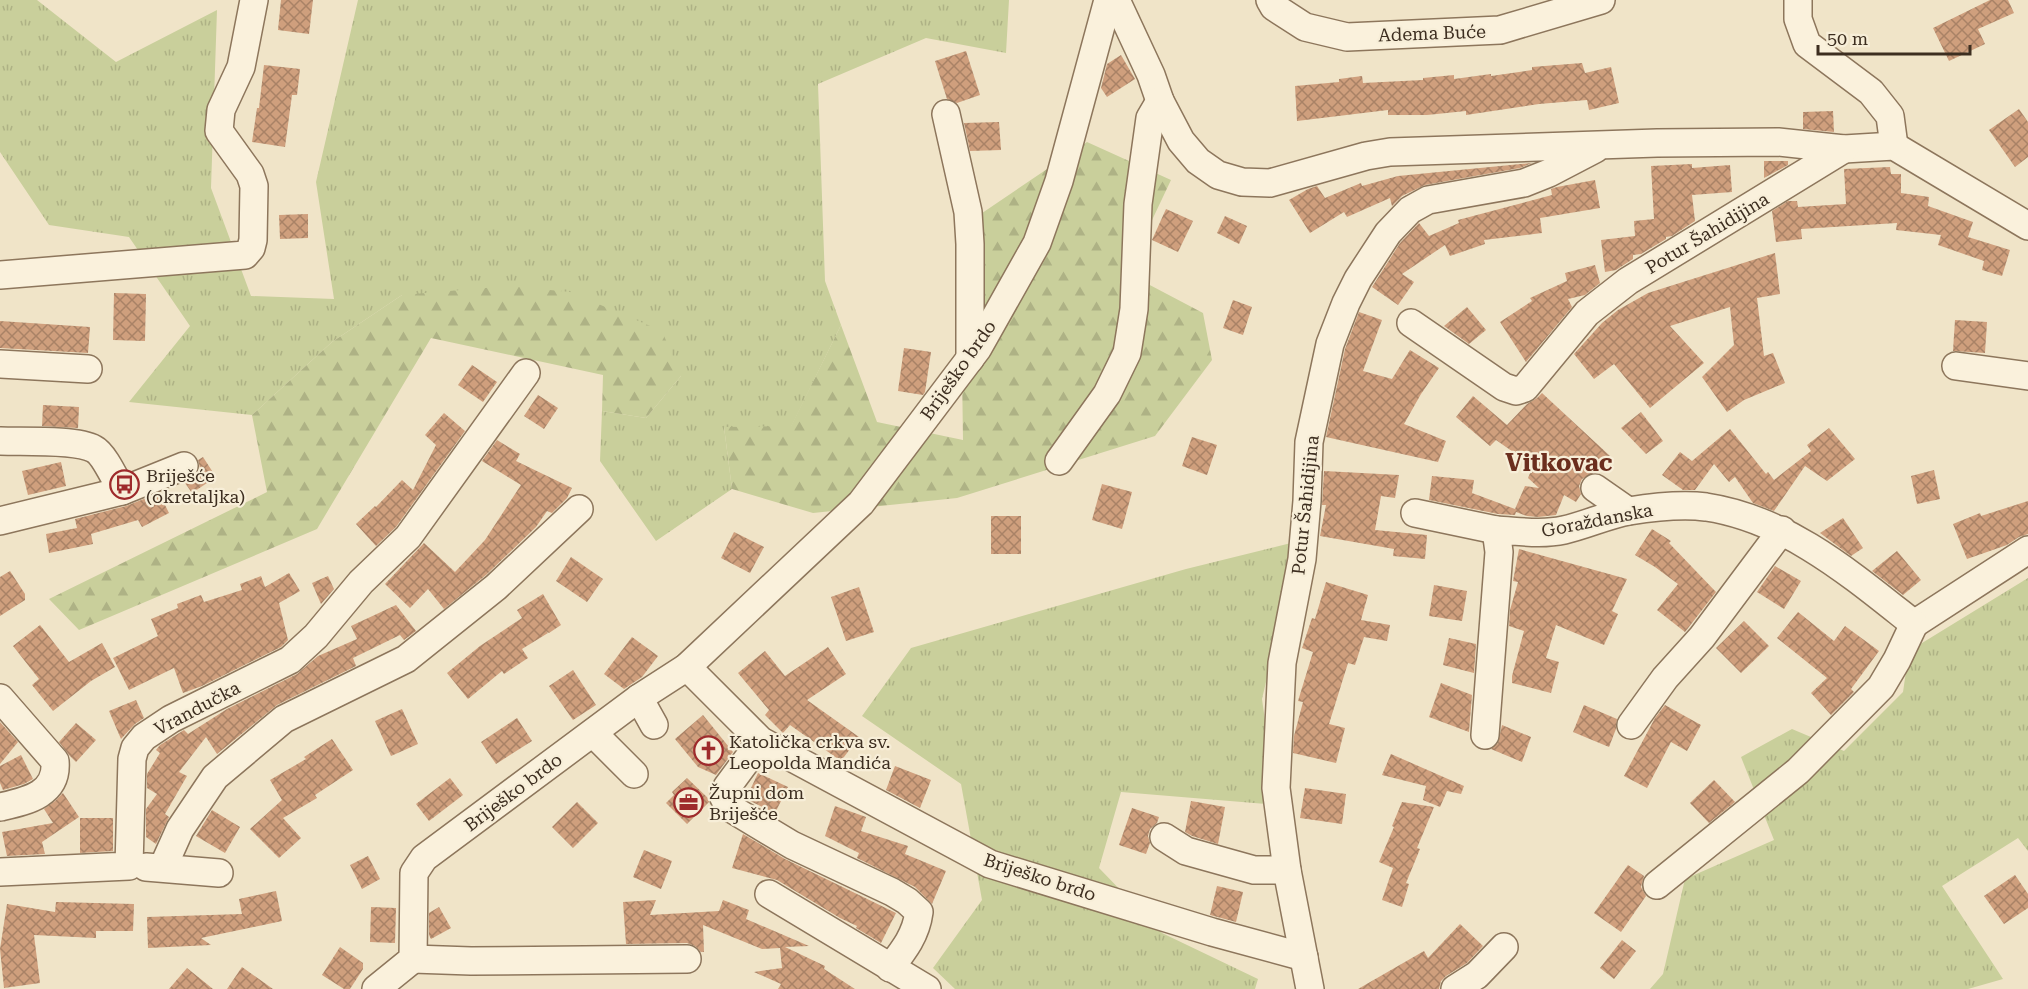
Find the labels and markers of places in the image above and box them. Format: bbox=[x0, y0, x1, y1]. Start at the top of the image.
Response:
place label: Briješće (okretaljka) bbox=[146, 465, 245, 507]
bus stop icon: Briješće (okretaljka) bbox=[109, 469, 141, 501]
place label: Katolička crkva sv. Leopolda Mandića bbox=[729, 731, 891, 773]
church icon: Katolička crkva sv. Leopolda Mandića bbox=[692, 735, 724, 767]
place label: Župni dom Briješće bbox=[709, 782, 804, 824]
office icon: Župni dom Briješće bbox=[672, 786, 704, 818]

